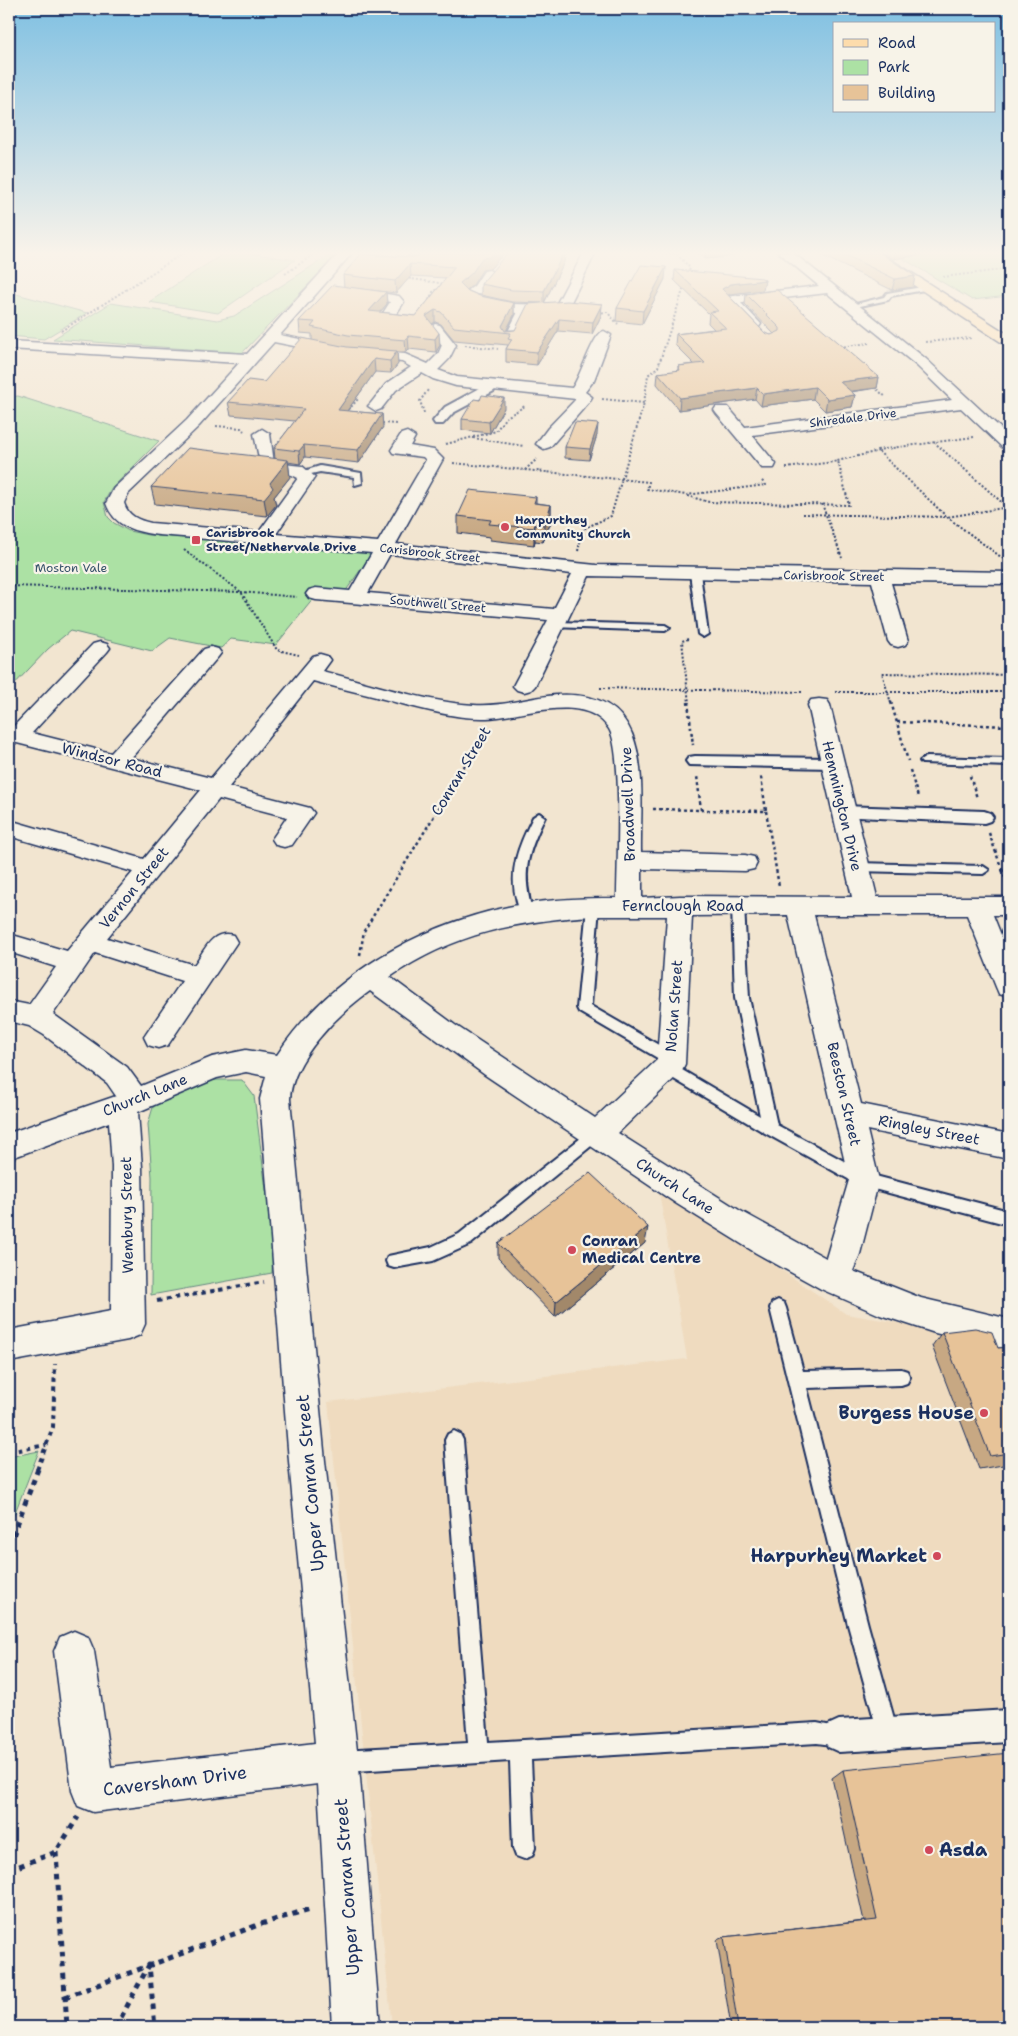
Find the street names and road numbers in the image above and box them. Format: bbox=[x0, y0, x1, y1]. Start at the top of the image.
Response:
street label: Shiredale Drive bbox=[808, 405, 898, 431]
street label: Carisbrook Street bbox=[379, 540, 481, 566]
street label: Carisbrook Street bbox=[783, 567, 885, 585]
street label: Southwell Street bbox=[389, 592, 487, 616]
street label: Conran Street bbox=[426, 723, 496, 819]
street label: Windsor Road bbox=[60, 738, 165, 782]
street label: Hemmington Drive bbox=[817, 739, 867, 873]
street label: Broadwell Drive bbox=[616, 746, 640, 862]
street label: Vernon Street bbox=[95, 843, 173, 933]
street label: Fernclough Road bbox=[622, 896, 745, 916]
street label: Nolan Street bbox=[661, 959, 687, 1053]
street label: Beeston Street bbox=[822, 1040, 866, 1148]
street label: Church Lane bbox=[100, 1069, 190, 1121]
street label: Ringley Street bbox=[876, 1110, 982, 1150]
street label: Church Lane bbox=[632, 1153, 718, 1219]
street label: Wembury Street bbox=[116, 1156, 138, 1274]
street label: Upper Conran Street bbox=[290, 1393, 330, 1573]
street label: Caversham Drive bbox=[102, 1760, 248, 1802]
street label: Upper Conran Street bbox=[329, 1797, 365, 1976]

